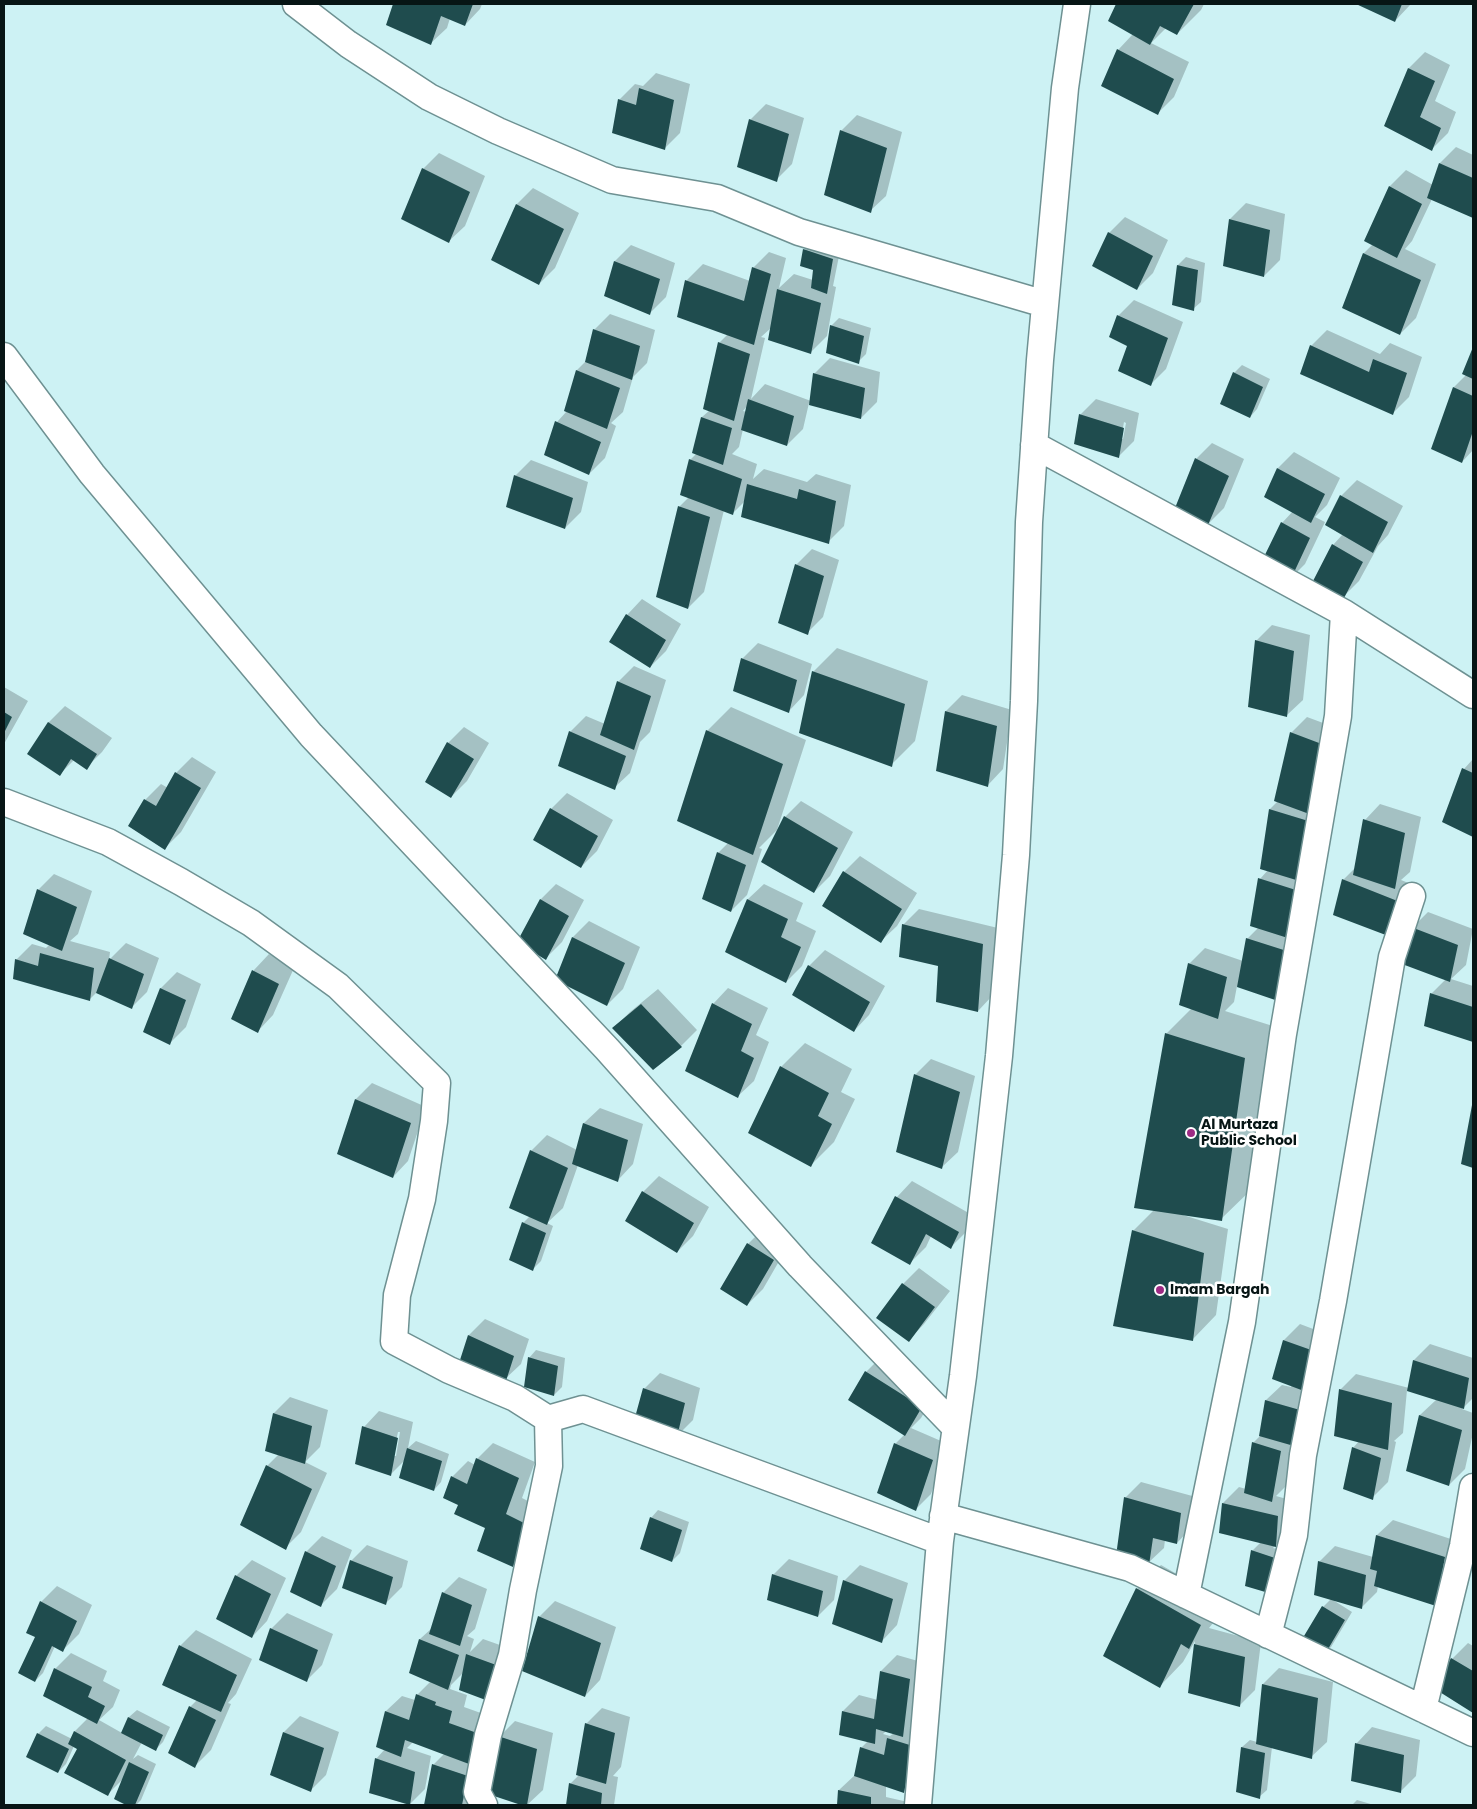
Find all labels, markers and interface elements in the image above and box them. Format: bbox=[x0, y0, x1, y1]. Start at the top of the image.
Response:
place label: Al Murtaza Public School bbox=[1201, 1117, 1297, 1150]
marker: Al Murtaza Public School bbox=[1185, 1127, 1197, 1139]
place label: Imam Bargah bbox=[1170, 1282, 1269, 1298]
marker: Imam Bargah bbox=[1154, 1284, 1166, 1296]

